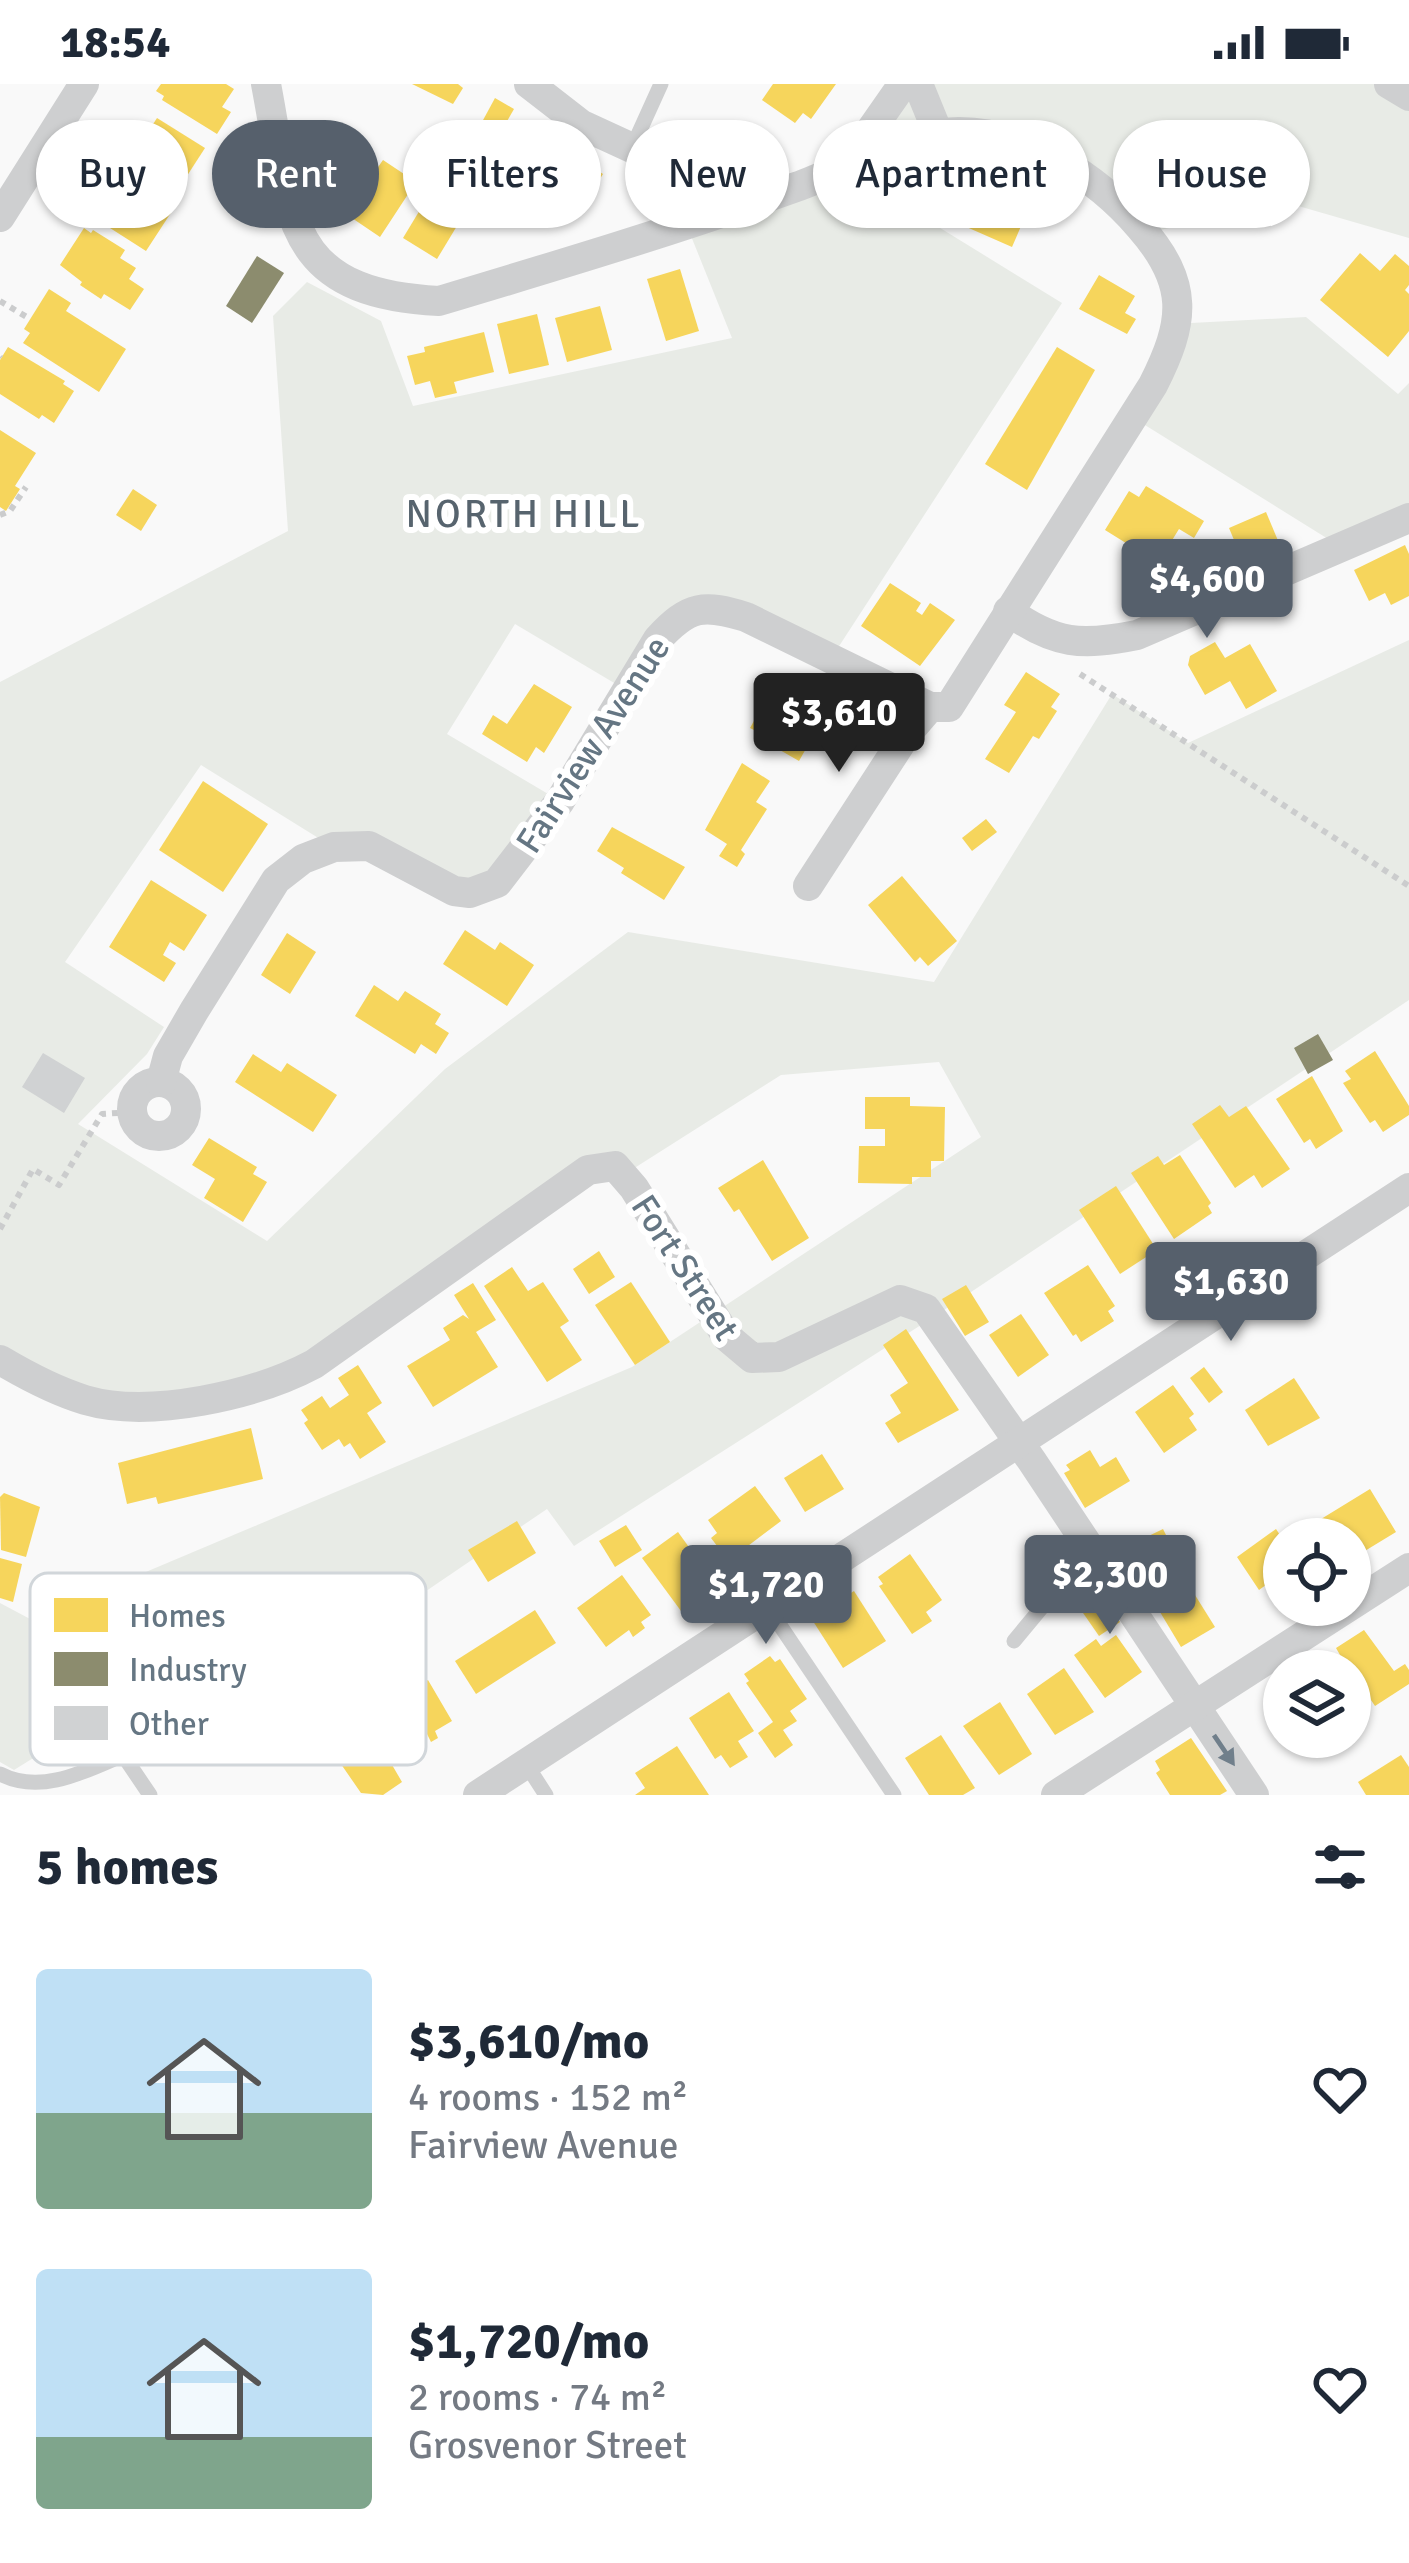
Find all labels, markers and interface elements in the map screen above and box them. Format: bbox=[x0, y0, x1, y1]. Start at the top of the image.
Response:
text: 18:54 bbox=[60, 15, 170, 70]
chip: Buy bbox=[36, 120, 188, 228]
chip: Rent bbox=[212, 120, 379, 228]
chip: Filters bbox=[403, 120, 601, 228]
chip: New bbox=[625, 120, 789, 228]
chip: Apartment bbox=[813, 120, 1089, 228]
chip: House bbox=[1113, 120, 1310, 228]
district label: NORTH HILL bbox=[406, 490, 642, 538]
pin: $4,600 bbox=[1109, 539, 1305, 641]
text: $4,600 bbox=[1149, 554, 1265, 602]
street label: Fairview Avenue bbox=[506, 628, 680, 862]
pin: $3,610 bbox=[741, 673, 937, 775]
text: $3,610 bbox=[781, 688, 897, 736]
street label: Fort Street bbox=[621, 1186, 748, 1349]
pin: $1,630 bbox=[1133, 1242, 1329, 1344]
text: $1,630 bbox=[1173, 1257, 1289, 1305]
map controls bbox=[1263, 1518, 1371, 1758]
button: locate bbox=[1263, 1518, 1371, 1626]
pin: $2,300 bbox=[1012, 1535, 1208, 1637]
pin: $1,720 bbox=[668, 1545, 864, 1647]
text: $2,300 bbox=[1052, 1550, 1168, 1598]
text: $1,720 bbox=[708, 1560, 824, 1608]
legend bbox=[30, 1573, 426, 1765]
text: Homes bbox=[129, 1596, 226, 1637]
text: Industry bbox=[129, 1650, 247, 1691]
button: layers bbox=[1263, 1650, 1371, 1758]
text: Other bbox=[129, 1704, 209, 1745]
one-way arrow bbox=[1213, 1734, 1235, 1767]
icon: filters bbox=[1307, 1834, 1373, 1900]
text: 5 homes bbox=[36, 1836, 218, 1899]
text: $3,610/mo bbox=[408, 2010, 649, 2073]
icon: home bbox=[132, 2017, 276, 2161]
icon: heart bbox=[1307, 2056, 1373, 2122]
text: 4 rooms · 152 m² bbox=[408, 2073, 688, 2121]
text: Fairview Avenue bbox=[408, 2121, 679, 2169]
text: $1,720/mo bbox=[408, 2310, 649, 2373]
icon: home bbox=[132, 2317, 276, 2461]
icon: heart bbox=[1307, 2356, 1373, 2422]
text: 2 rooms · 74 m² bbox=[408, 2373, 667, 2421]
text: Grosvenor Street bbox=[408, 2421, 687, 2469]

